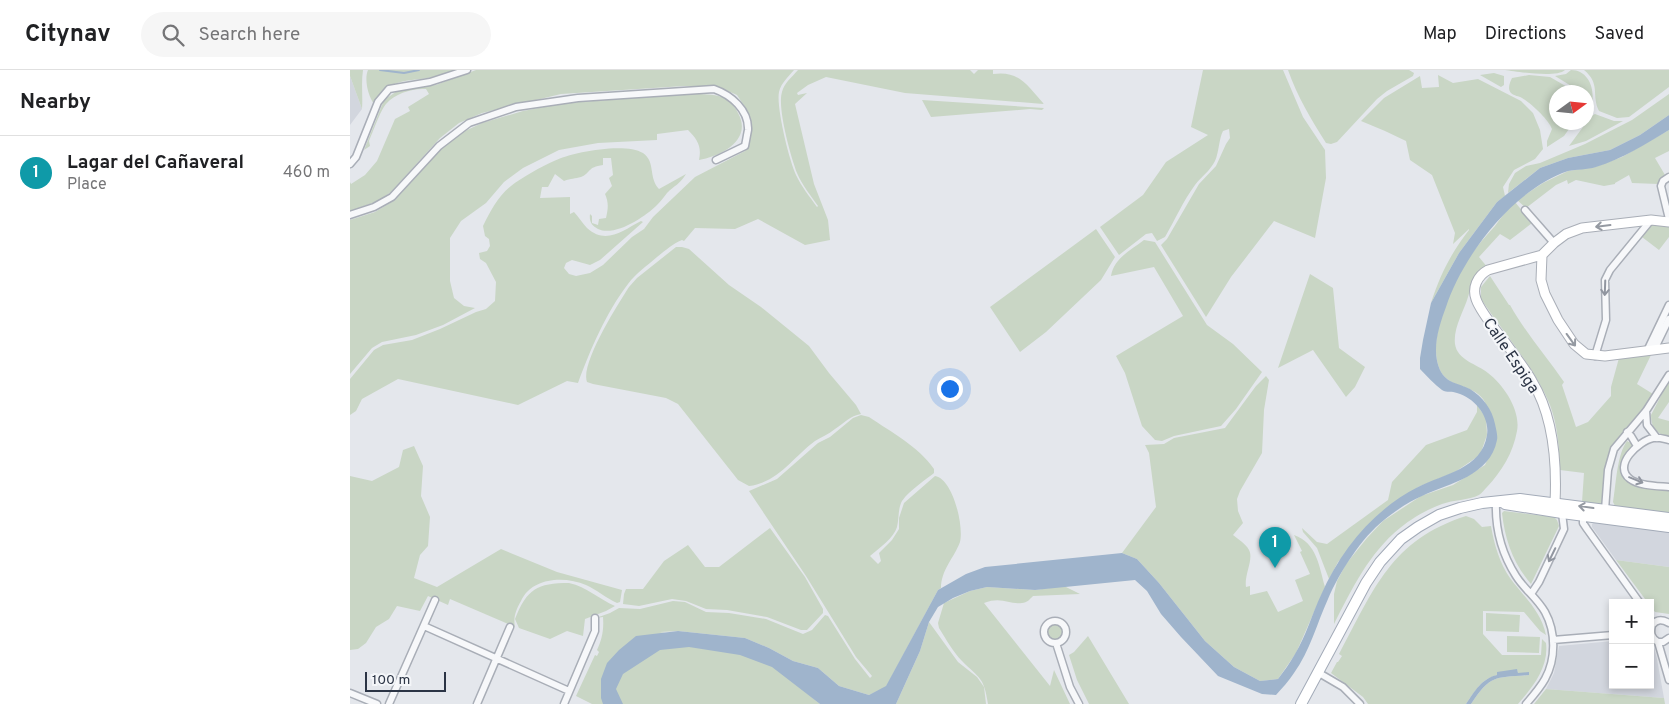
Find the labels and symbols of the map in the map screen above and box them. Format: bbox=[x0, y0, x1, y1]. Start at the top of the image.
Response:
north arrow bbox=[1549, 85, 1594, 130]
one-way arrow bbox=[1595, 221, 1611, 231]
one-way arrow bbox=[1601, 279, 1610, 295]
street label: Calle Espiga bbox=[1478, 314, 1543, 398]
one-way arrow bbox=[1566, 333, 1576, 347]
your location bbox=[937, 376, 963, 402]
one-way arrow bbox=[1629, 476, 1644, 486]
one-way arrow bbox=[1578, 502, 1594, 512]
pin: 1 bbox=[1259, 527, 1291, 568]
one-way arrow bbox=[1547, 547, 1556, 562]
scale bar bbox=[365, 669, 446, 692]

